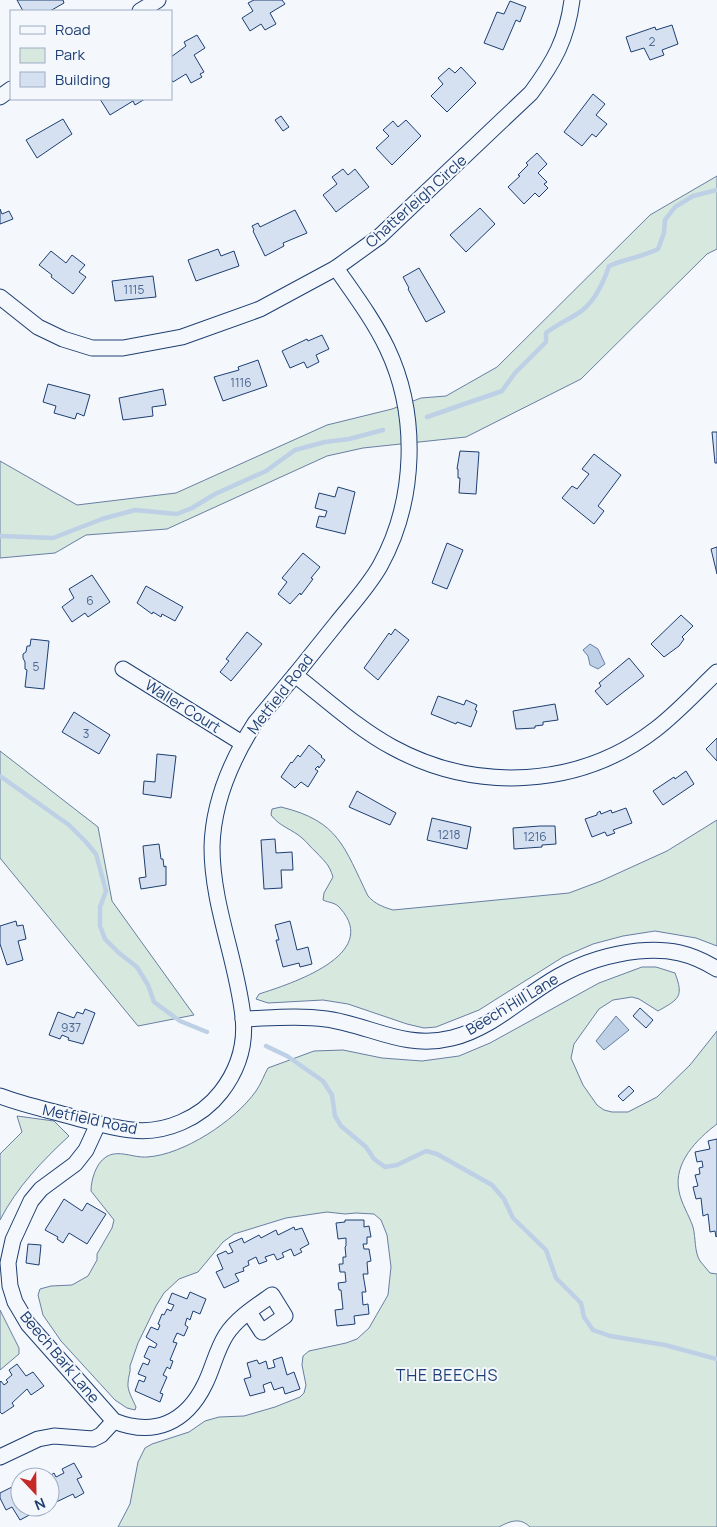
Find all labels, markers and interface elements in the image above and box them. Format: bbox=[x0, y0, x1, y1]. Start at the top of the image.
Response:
legend bbox=[10, 10, 172, 100]
text: Road bbox=[55, 19, 91, 40]
house number: 2 bbox=[649, 33, 656, 50]
text: Park bbox=[55, 44, 85, 65]
text: Building bbox=[55, 69, 110, 90]
street label: Chatterleigh Circle bbox=[361, 150, 471, 252]
house number: 1115 bbox=[124, 281, 145, 298]
house number: 1116 bbox=[230, 374, 252, 391]
house number: 6 bbox=[86, 592, 94, 609]
street label: Metfield Road bbox=[242, 650, 318, 738]
house number: 5 bbox=[33, 658, 40, 675]
street label: Waller Court bbox=[141, 674, 225, 738]
house number: 3 bbox=[83, 725, 89, 742]
house number: 1218 bbox=[437, 826, 461, 843]
house number: 1216 bbox=[523, 828, 547, 845]
street label: Beech Hill Lane bbox=[462, 968, 562, 1040]
house number: 937 bbox=[61, 1019, 81, 1036]
street label: Metfield Road bbox=[41, 1099, 139, 1139]
street label: Beech Bark Lane bbox=[15, 1307, 105, 1408]
district label: THE BEECHS bbox=[396, 1364, 498, 1386]
north arrow bbox=[10, 1467, 60, 1517]
text: N bbox=[32, 1494, 48, 1515]

